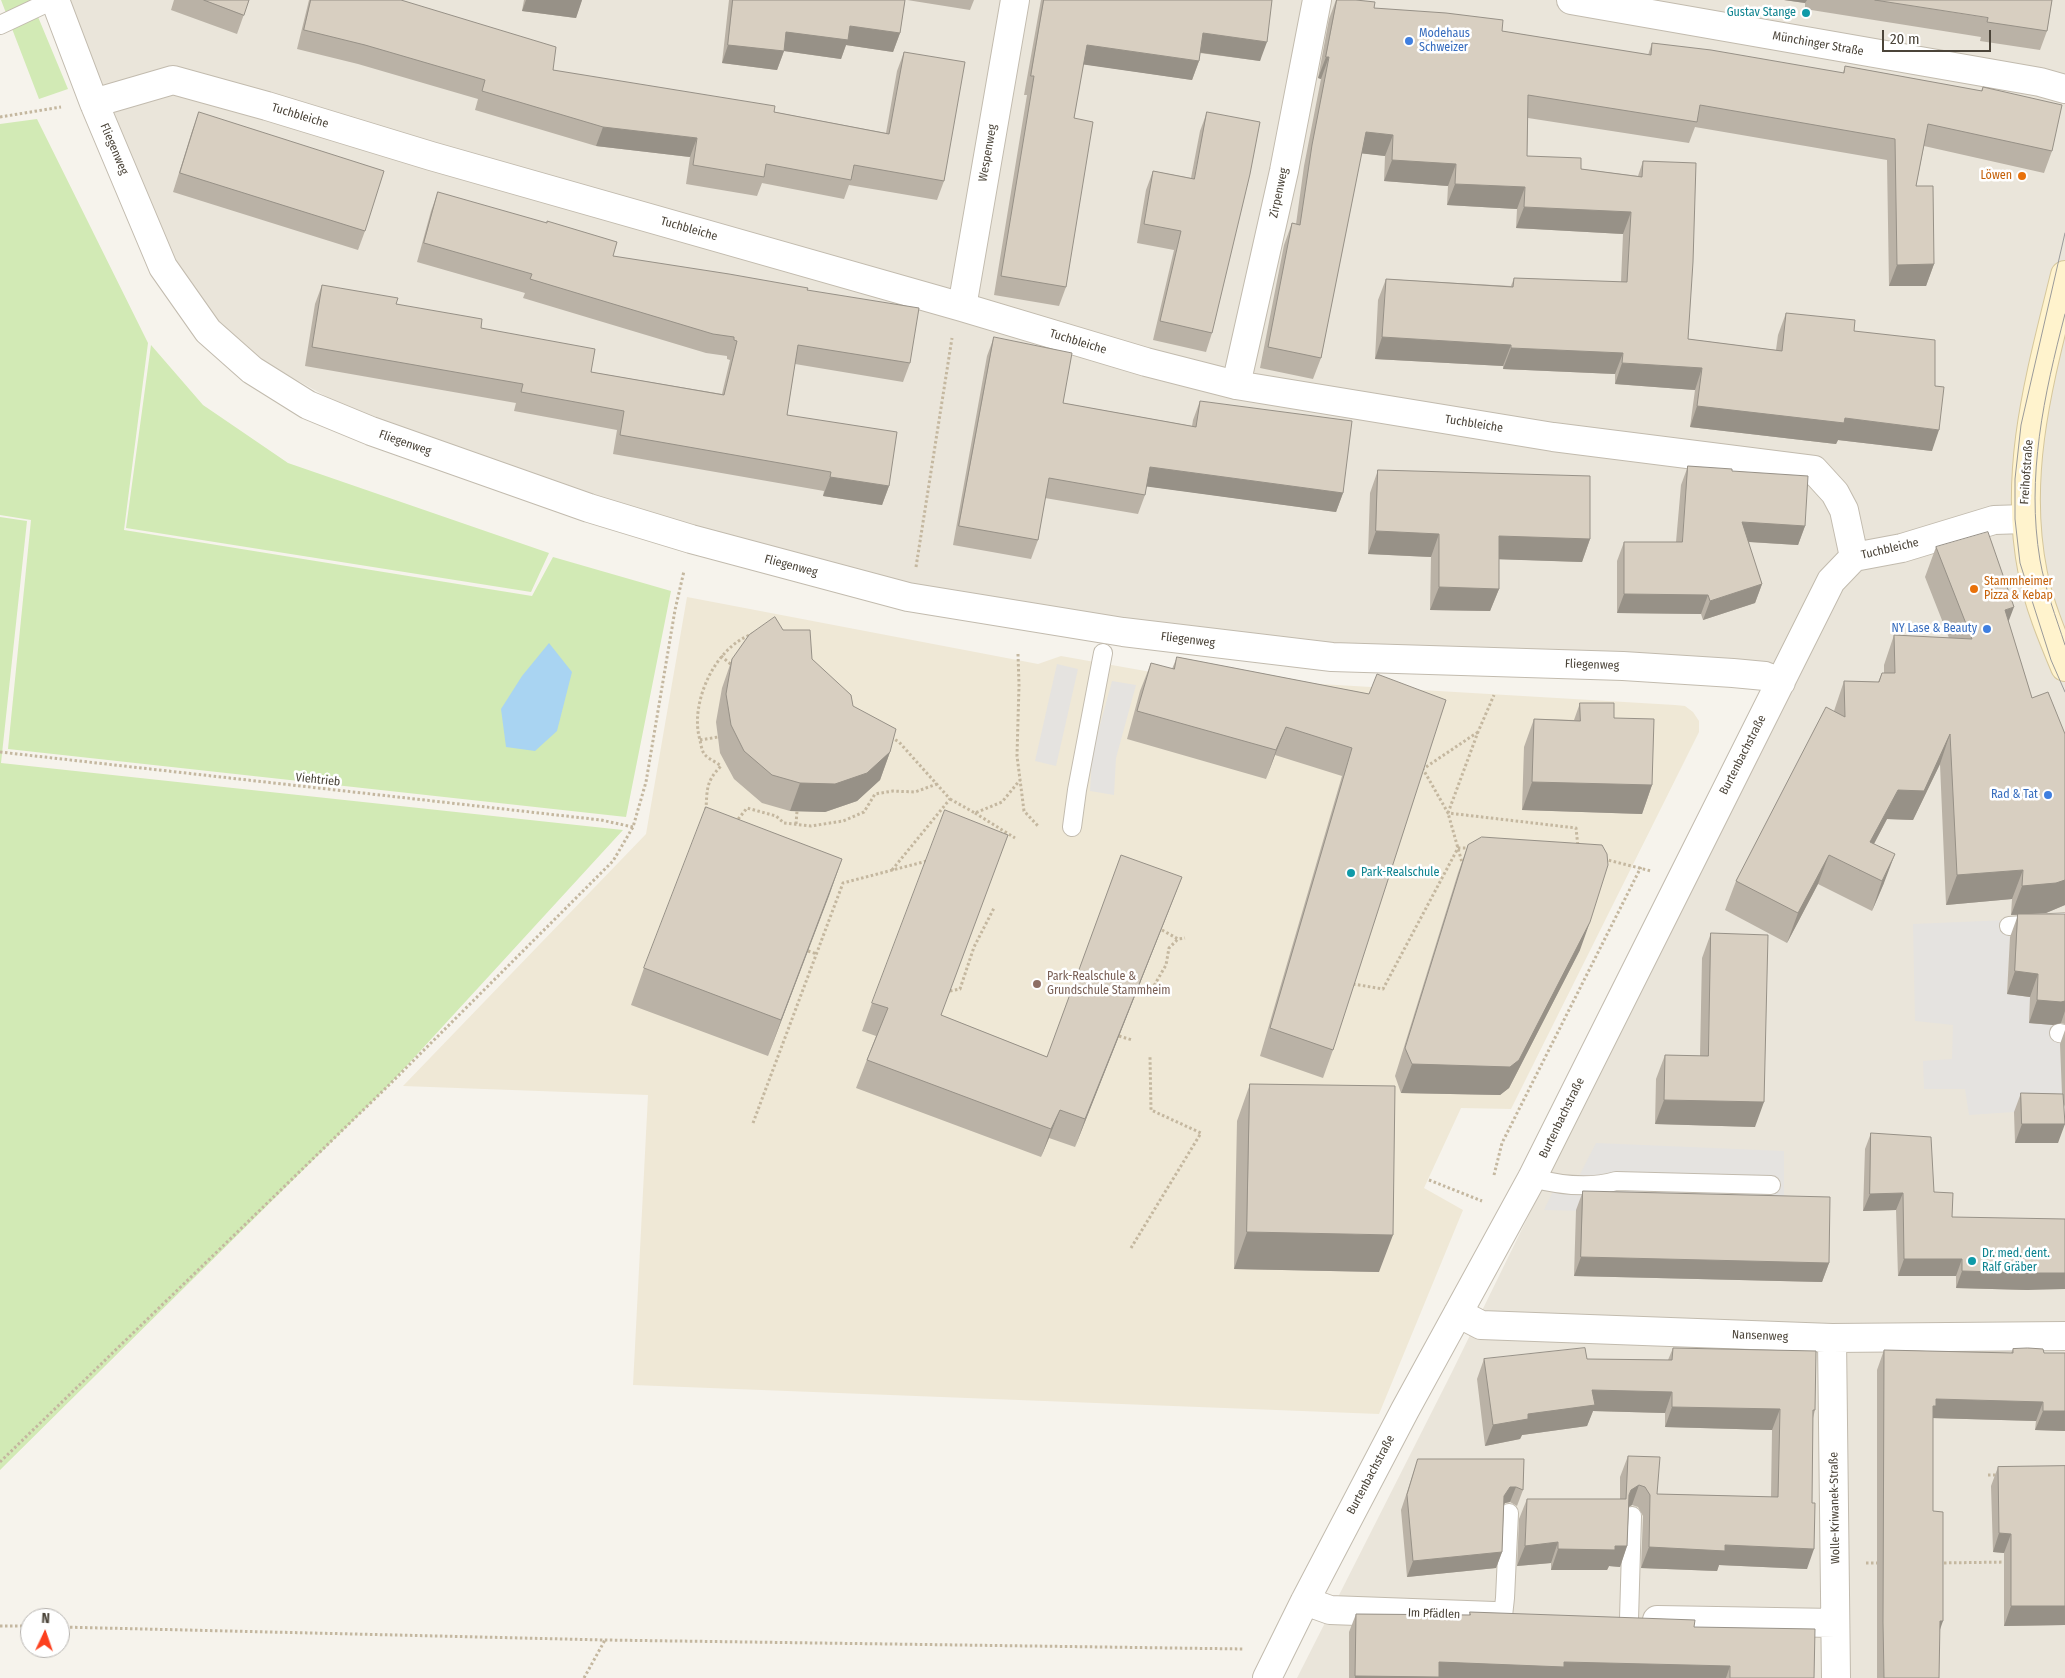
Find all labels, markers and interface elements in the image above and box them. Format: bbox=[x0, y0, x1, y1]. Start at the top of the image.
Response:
place label: Gustav Stange bbox=[1727, 6, 1796, 20]
marker: Gustav Stange bbox=[1800, 7, 1812, 19]
scale bar bbox=[1885, 20, 1994, 52]
place label: Modehaus Schweizer bbox=[1419, 27, 1470, 55]
street label: Münchinger Straße bbox=[1771, 29, 1865, 59]
text: 20 m bbox=[1890, 30, 1920, 48]
marker: Modehaus Schweizer bbox=[1403, 35, 1415, 47]
street label: Tuchbleiche bbox=[270, 101, 330, 131]
street label: Fliegenweg bbox=[97, 121, 131, 177]
street label: Wespenweg bbox=[976, 123, 1000, 183]
street label: Zirpenweg bbox=[1267, 167, 1291, 219]
place label: Löwen bbox=[1981, 169, 2012, 183]
marker: Löwen bbox=[2016, 170, 2028, 182]
street label: Tuchbleiche bbox=[659, 214, 719, 244]
street label: Tuchbleiche bbox=[1048, 327, 1108, 357]
street label: Tuchbleiche bbox=[1444, 412, 1504, 436]
street label: Fliegenweg bbox=[377, 427, 433, 459]
street label: Freihofstraße bbox=[2018, 439, 2036, 505]
street label: Tuchbleiche bbox=[1860, 535, 1920, 563]
street label: Fliegenweg bbox=[763, 552, 819, 580]
place label: Stammheimer Pizza & Kebap bbox=[1984, 575, 2053, 603]
marker: Stammheimer Pizza & Kebap bbox=[1968, 583, 1980, 595]
place label: NY Lase & Beauty bbox=[1891, 622, 1977, 636]
marker: NY Lase & Beauty bbox=[1981, 623, 1993, 635]
street label: Fliegenweg bbox=[1160, 630, 1216, 650]
street label: Fliegenweg bbox=[1565, 657, 1619, 673]
street label: Burtenbachstraße bbox=[1717, 713, 1769, 797]
street label: Viehtrieb bbox=[295, 770, 341, 790]
place label: Rad & Tat bbox=[1991, 788, 2038, 802]
marker: Rad & Tat bbox=[2042, 789, 2054, 801]
place label: Park-Realschule bbox=[1361, 866, 1439, 880]
marker: Park-Realschule bbox=[1345, 867, 1357, 879]
place label: Park-Realschule & Grundschule Stammheim bbox=[1047, 970, 1170, 998]
marker: Park-Realschule & Grundschule Stammheim bbox=[1031, 978, 1043, 990]
street label: Burtenbachstraße bbox=[1536, 1075, 1588, 1161]
place label: Dr. med. dent. Ralf Gräber bbox=[1982, 1247, 2050, 1275]
marker: Dr. med. dent. Ralf Gräber bbox=[1966, 1255, 1978, 1267]
street label: Nansenweg bbox=[1732, 1328, 1788, 1344]
street label: Burtenbachstraße bbox=[1344, 1433, 1398, 1517]
street label: Wolle-Kriwanek-Straße bbox=[1827, 1452, 1843, 1564]
street label: Im Pfädlen bbox=[1408, 1606, 1460, 1622]
north arrow bbox=[20, 1608, 70, 1658]
text: N bbox=[41, 1610, 50, 1627]

